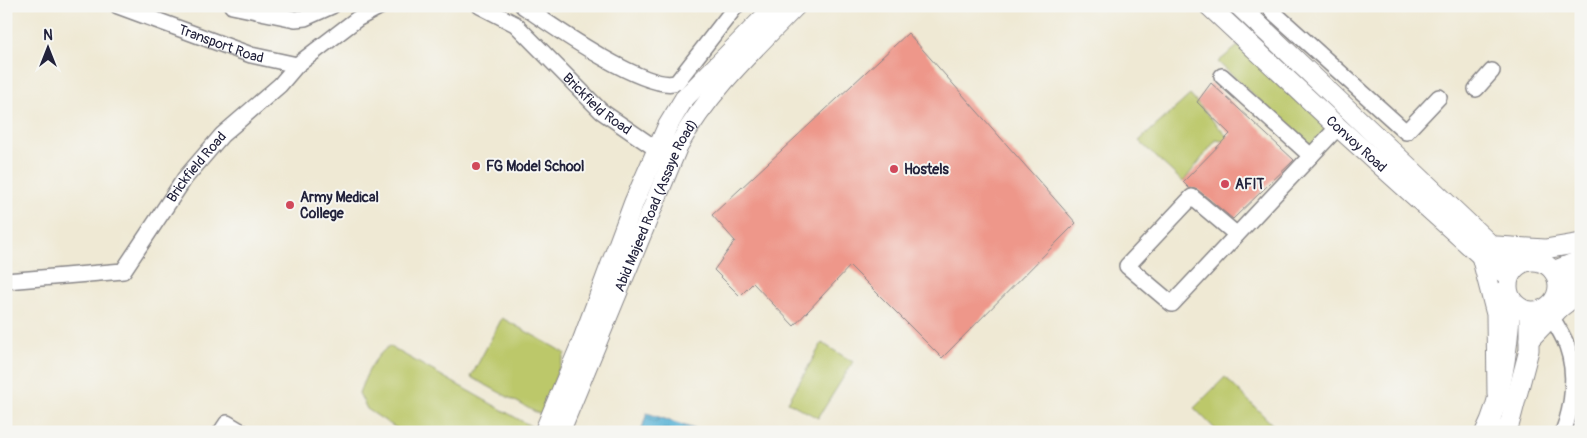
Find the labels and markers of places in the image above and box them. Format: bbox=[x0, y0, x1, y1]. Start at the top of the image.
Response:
place label: FG Model School bbox=[486, 158, 584, 175]
marker: FG Model School bbox=[470, 160, 482, 172]
place label: Hostels bbox=[904, 161, 950, 178]
marker: Hostels bbox=[888, 163, 900, 175]
place label: AFIT bbox=[1235, 176, 1264, 193]
marker: AFIT bbox=[1219, 178, 1231, 190]
place label: Army Medical College bbox=[300, 189, 379, 222]
marker: Army Medical College bbox=[284, 199, 296, 211]

